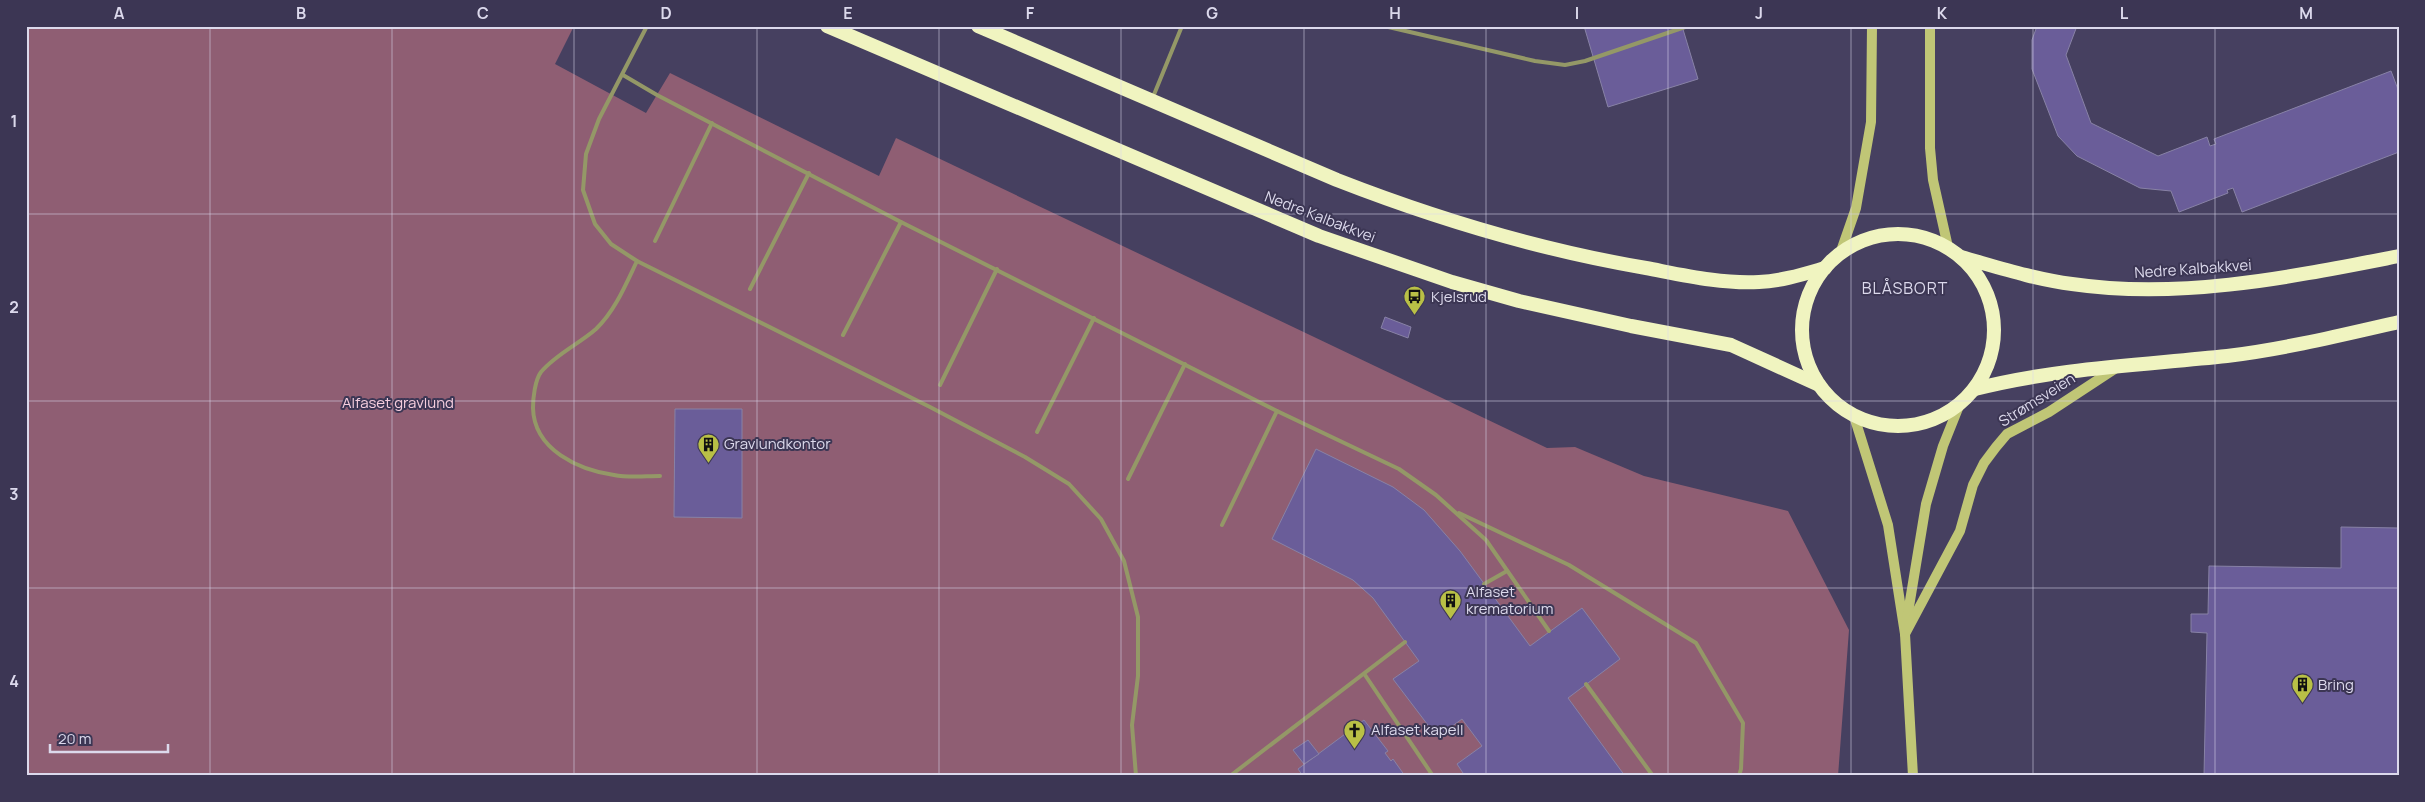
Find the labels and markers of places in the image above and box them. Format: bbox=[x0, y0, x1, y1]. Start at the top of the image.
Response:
bus stop icon: Kjelsrud bbox=[1403, 285, 1427, 316]
place label: Kjelsrud bbox=[1431, 286, 1487, 307]
building icon: Gravlundkontor bbox=[696, 432, 720, 463]
place label: Gravlundkontor bbox=[724, 433, 831, 454]
place label: Alfaset krematorium bbox=[1466, 581, 1553, 619]
building icon: Alfaset krematorium bbox=[1438, 589, 1462, 620]
building icon: Bring bbox=[2290, 673, 2314, 704]
place label: Bring bbox=[2318, 674, 2354, 695]
church icon: Alfaset kapell bbox=[1343, 718, 1367, 749]
place label: Alfaset kapell bbox=[1371, 719, 1464, 740]

